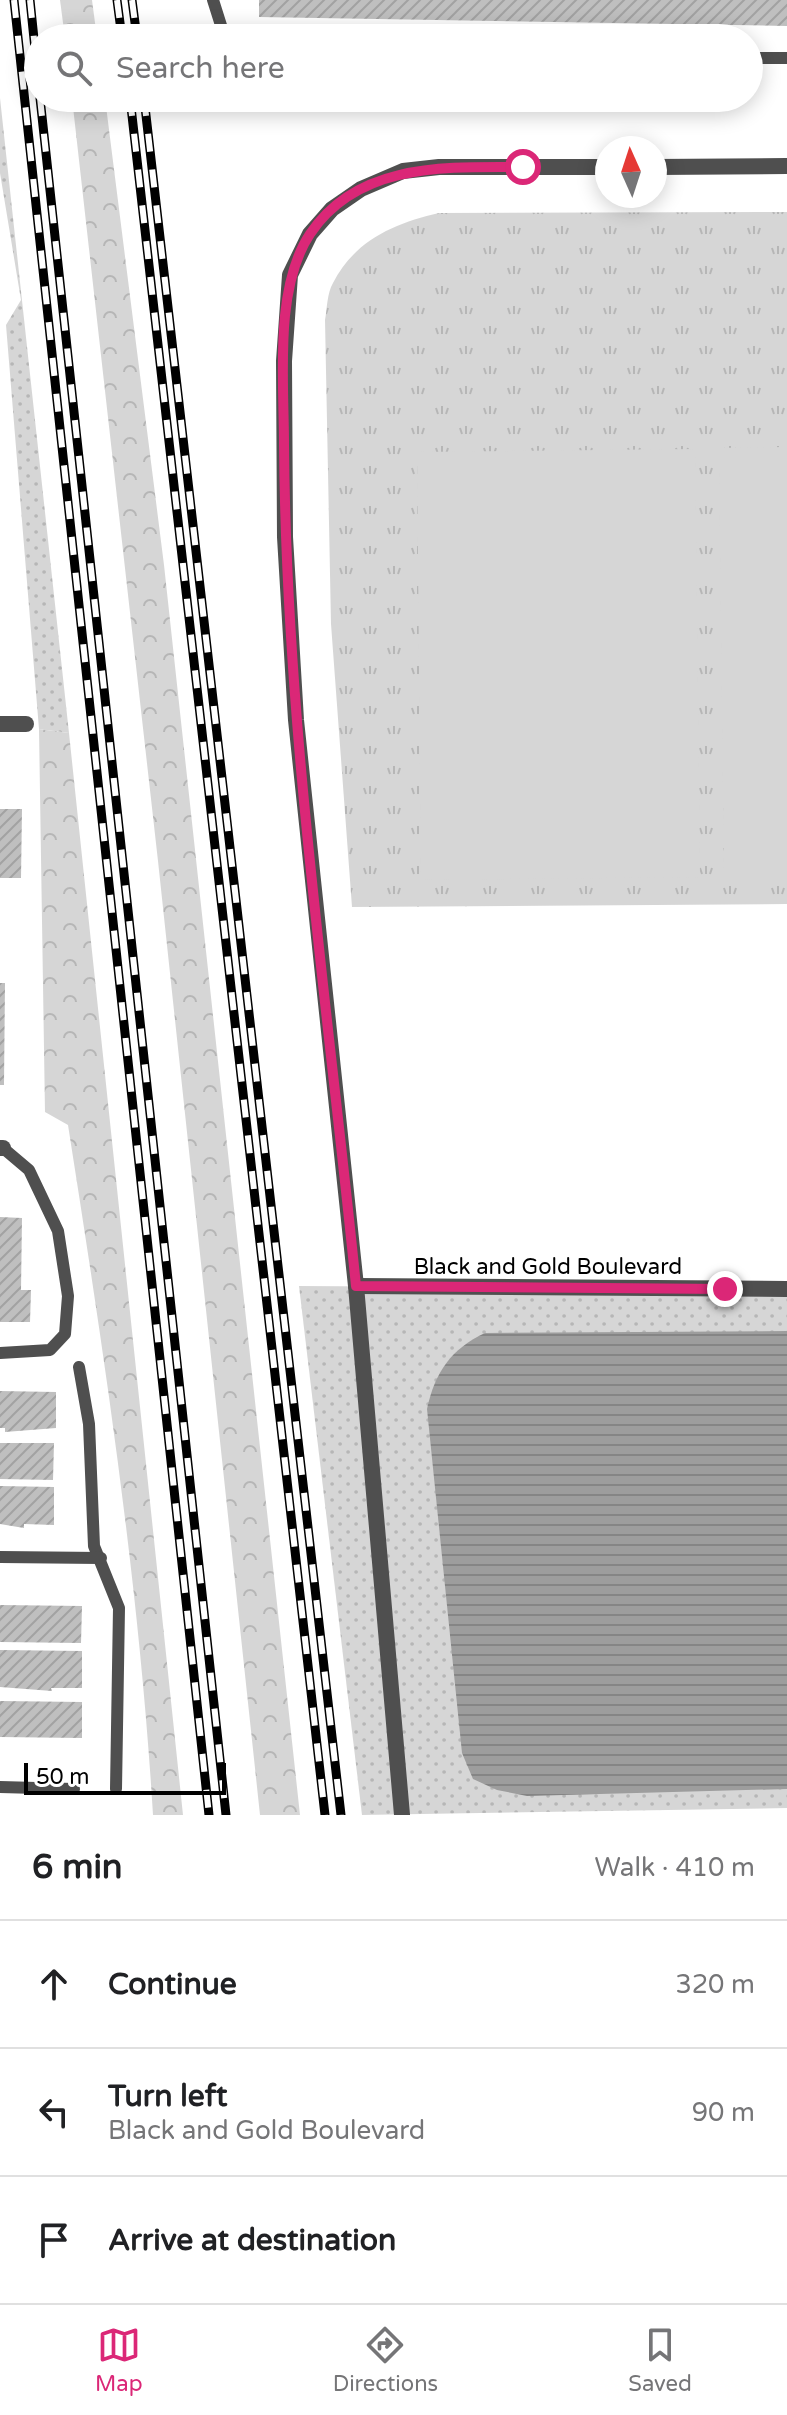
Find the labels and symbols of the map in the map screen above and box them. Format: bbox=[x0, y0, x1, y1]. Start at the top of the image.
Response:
north arrow bbox=[595, 136, 667, 208]
route start bbox=[505, 149, 541, 185]
street label: Black and Gold Boulevard bbox=[414, 1254, 682, 1280]
route end bbox=[707, 1271, 743, 1307]
scale bar bbox=[24, 1759, 226, 1795]

